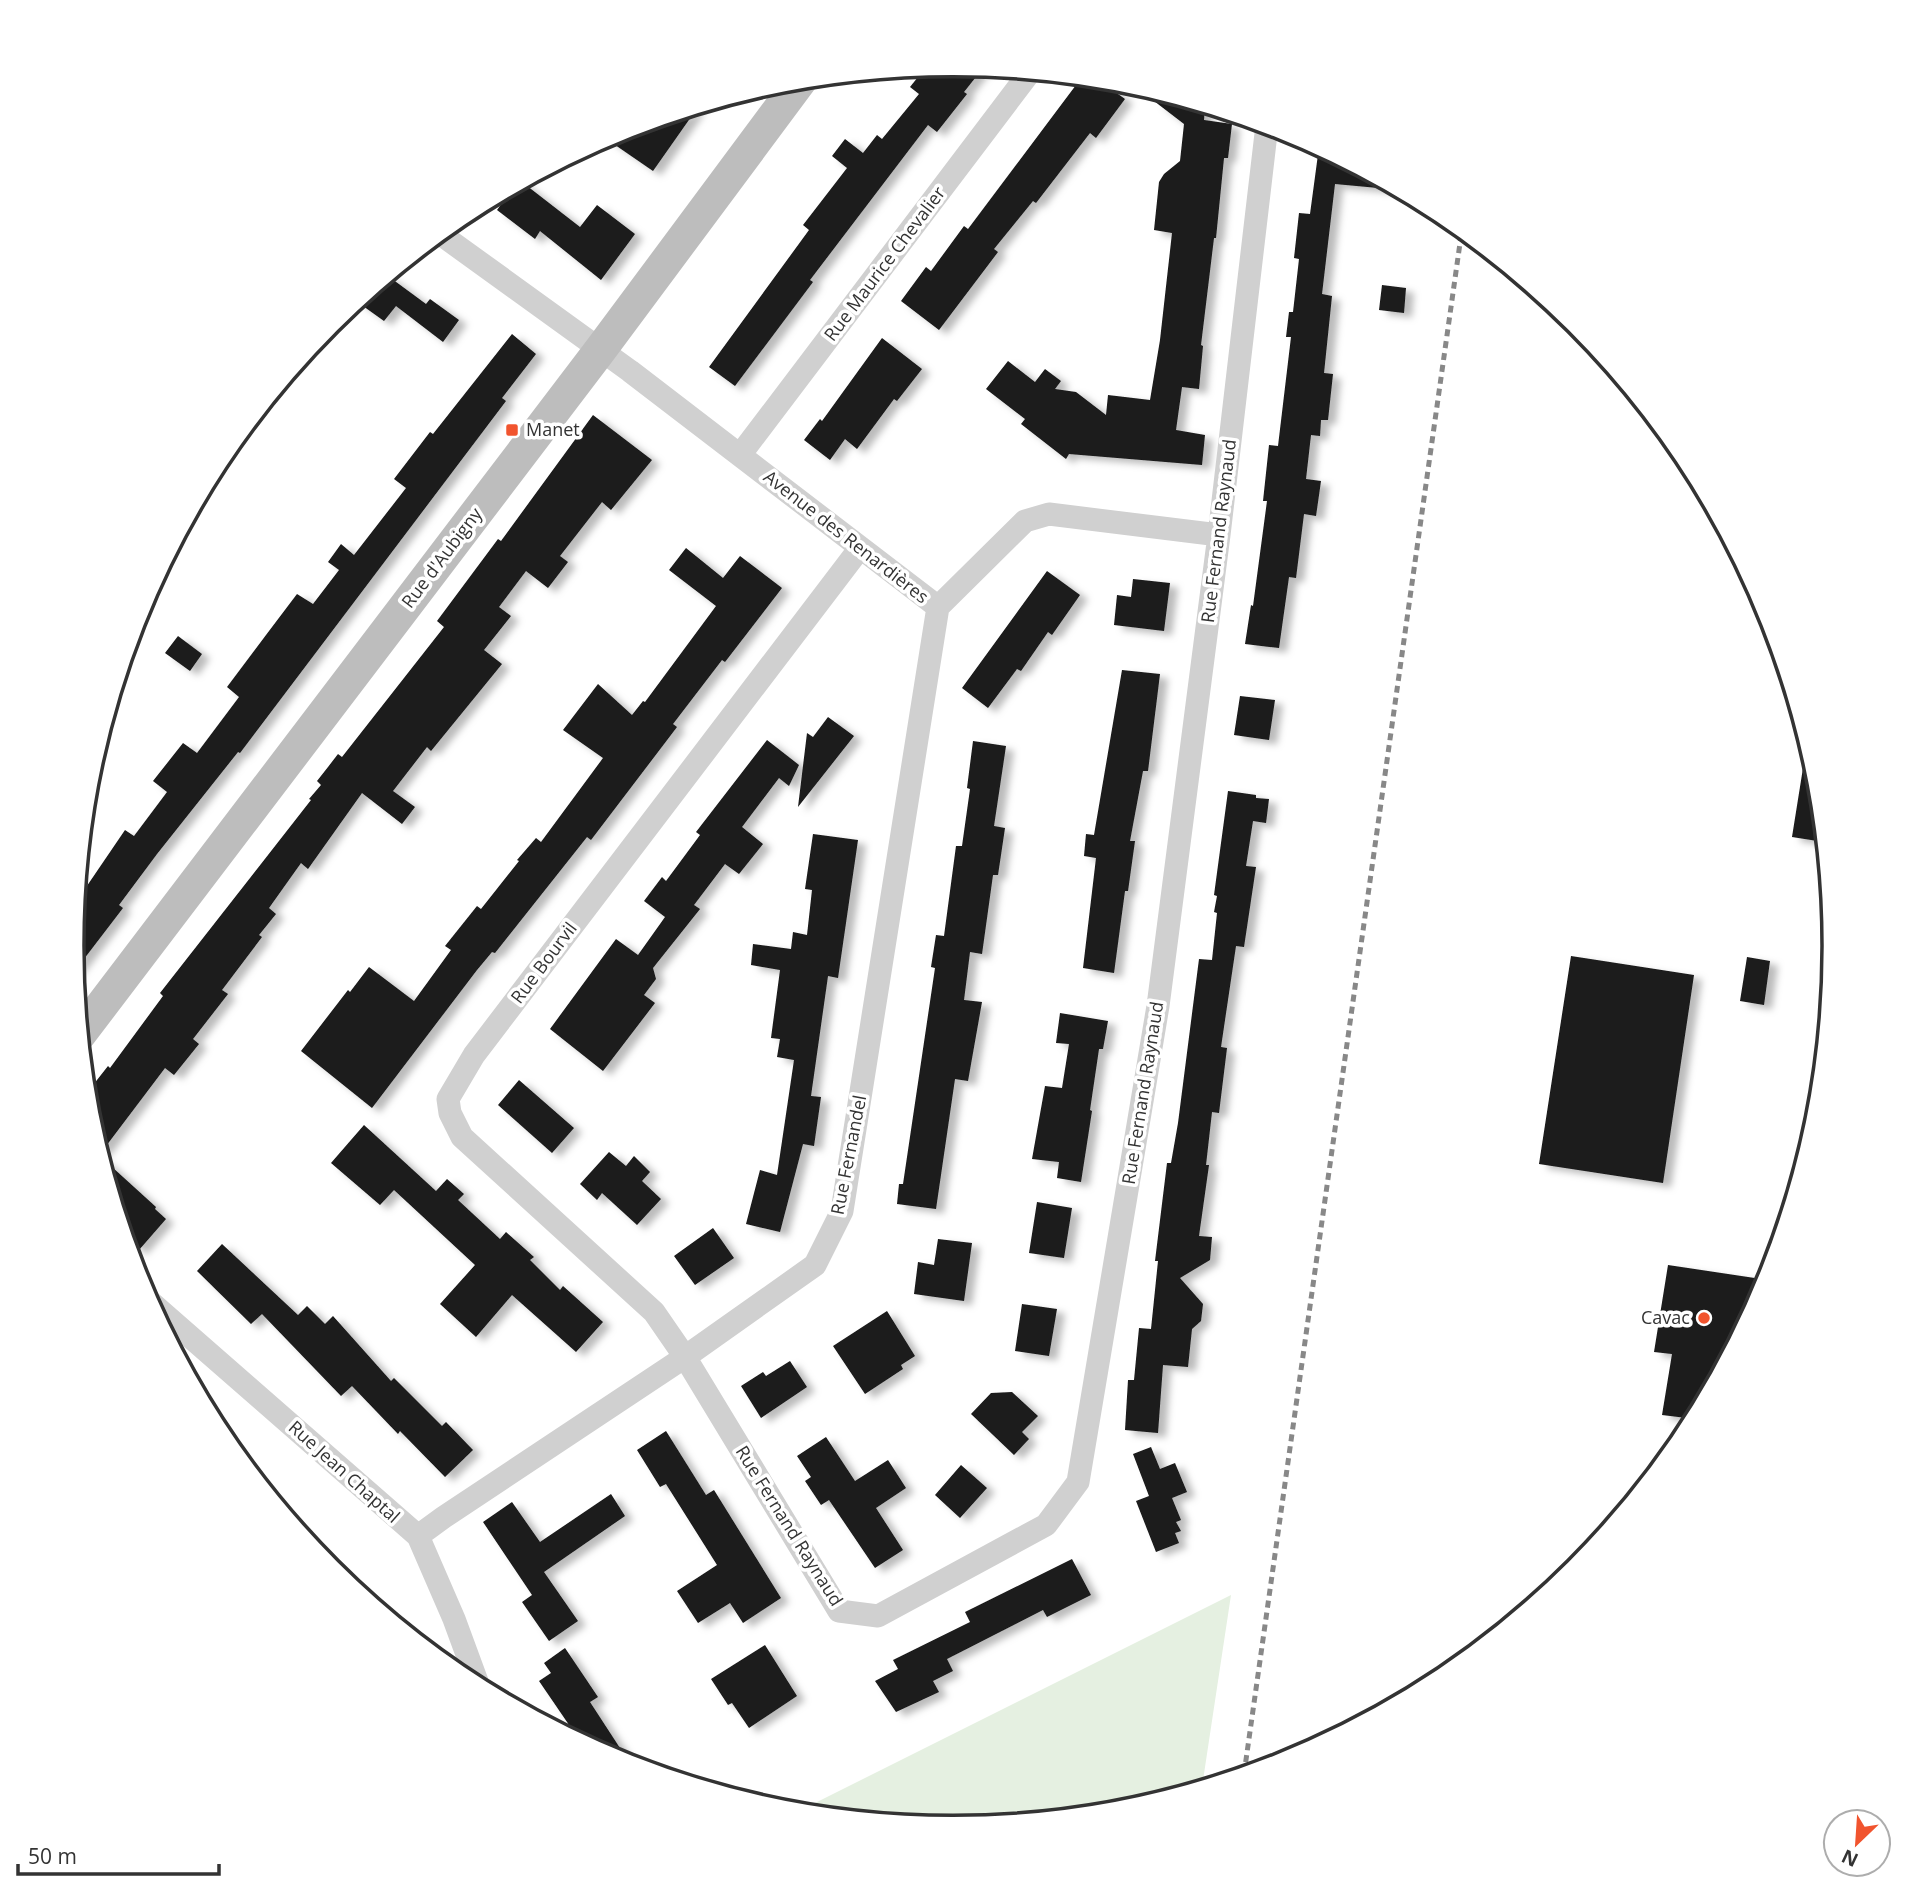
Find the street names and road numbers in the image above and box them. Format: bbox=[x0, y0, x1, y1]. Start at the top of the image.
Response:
street label: Rue Maurice Chevalier bbox=[818, 181, 951, 345]
street label: Rue Fernand Raynaud bbox=[1195, 438, 1241, 624]
street label: Avenue des Renardières bbox=[759, 464, 934, 608]
street label: Rue d'Aubigny bbox=[396, 502, 487, 612]
street label: Rue Bourvil bbox=[505, 917, 582, 1008]
street label: Rue Fernand Raynaud bbox=[1116, 1000, 1168, 1186]
street label: Rue Fernandel bbox=[825, 1093, 871, 1217]
street label: Rue Jean Chaptal bbox=[284, 1415, 405, 1528]
street label: Rue Fernand Raynaud bbox=[731, 1441, 849, 1610]

